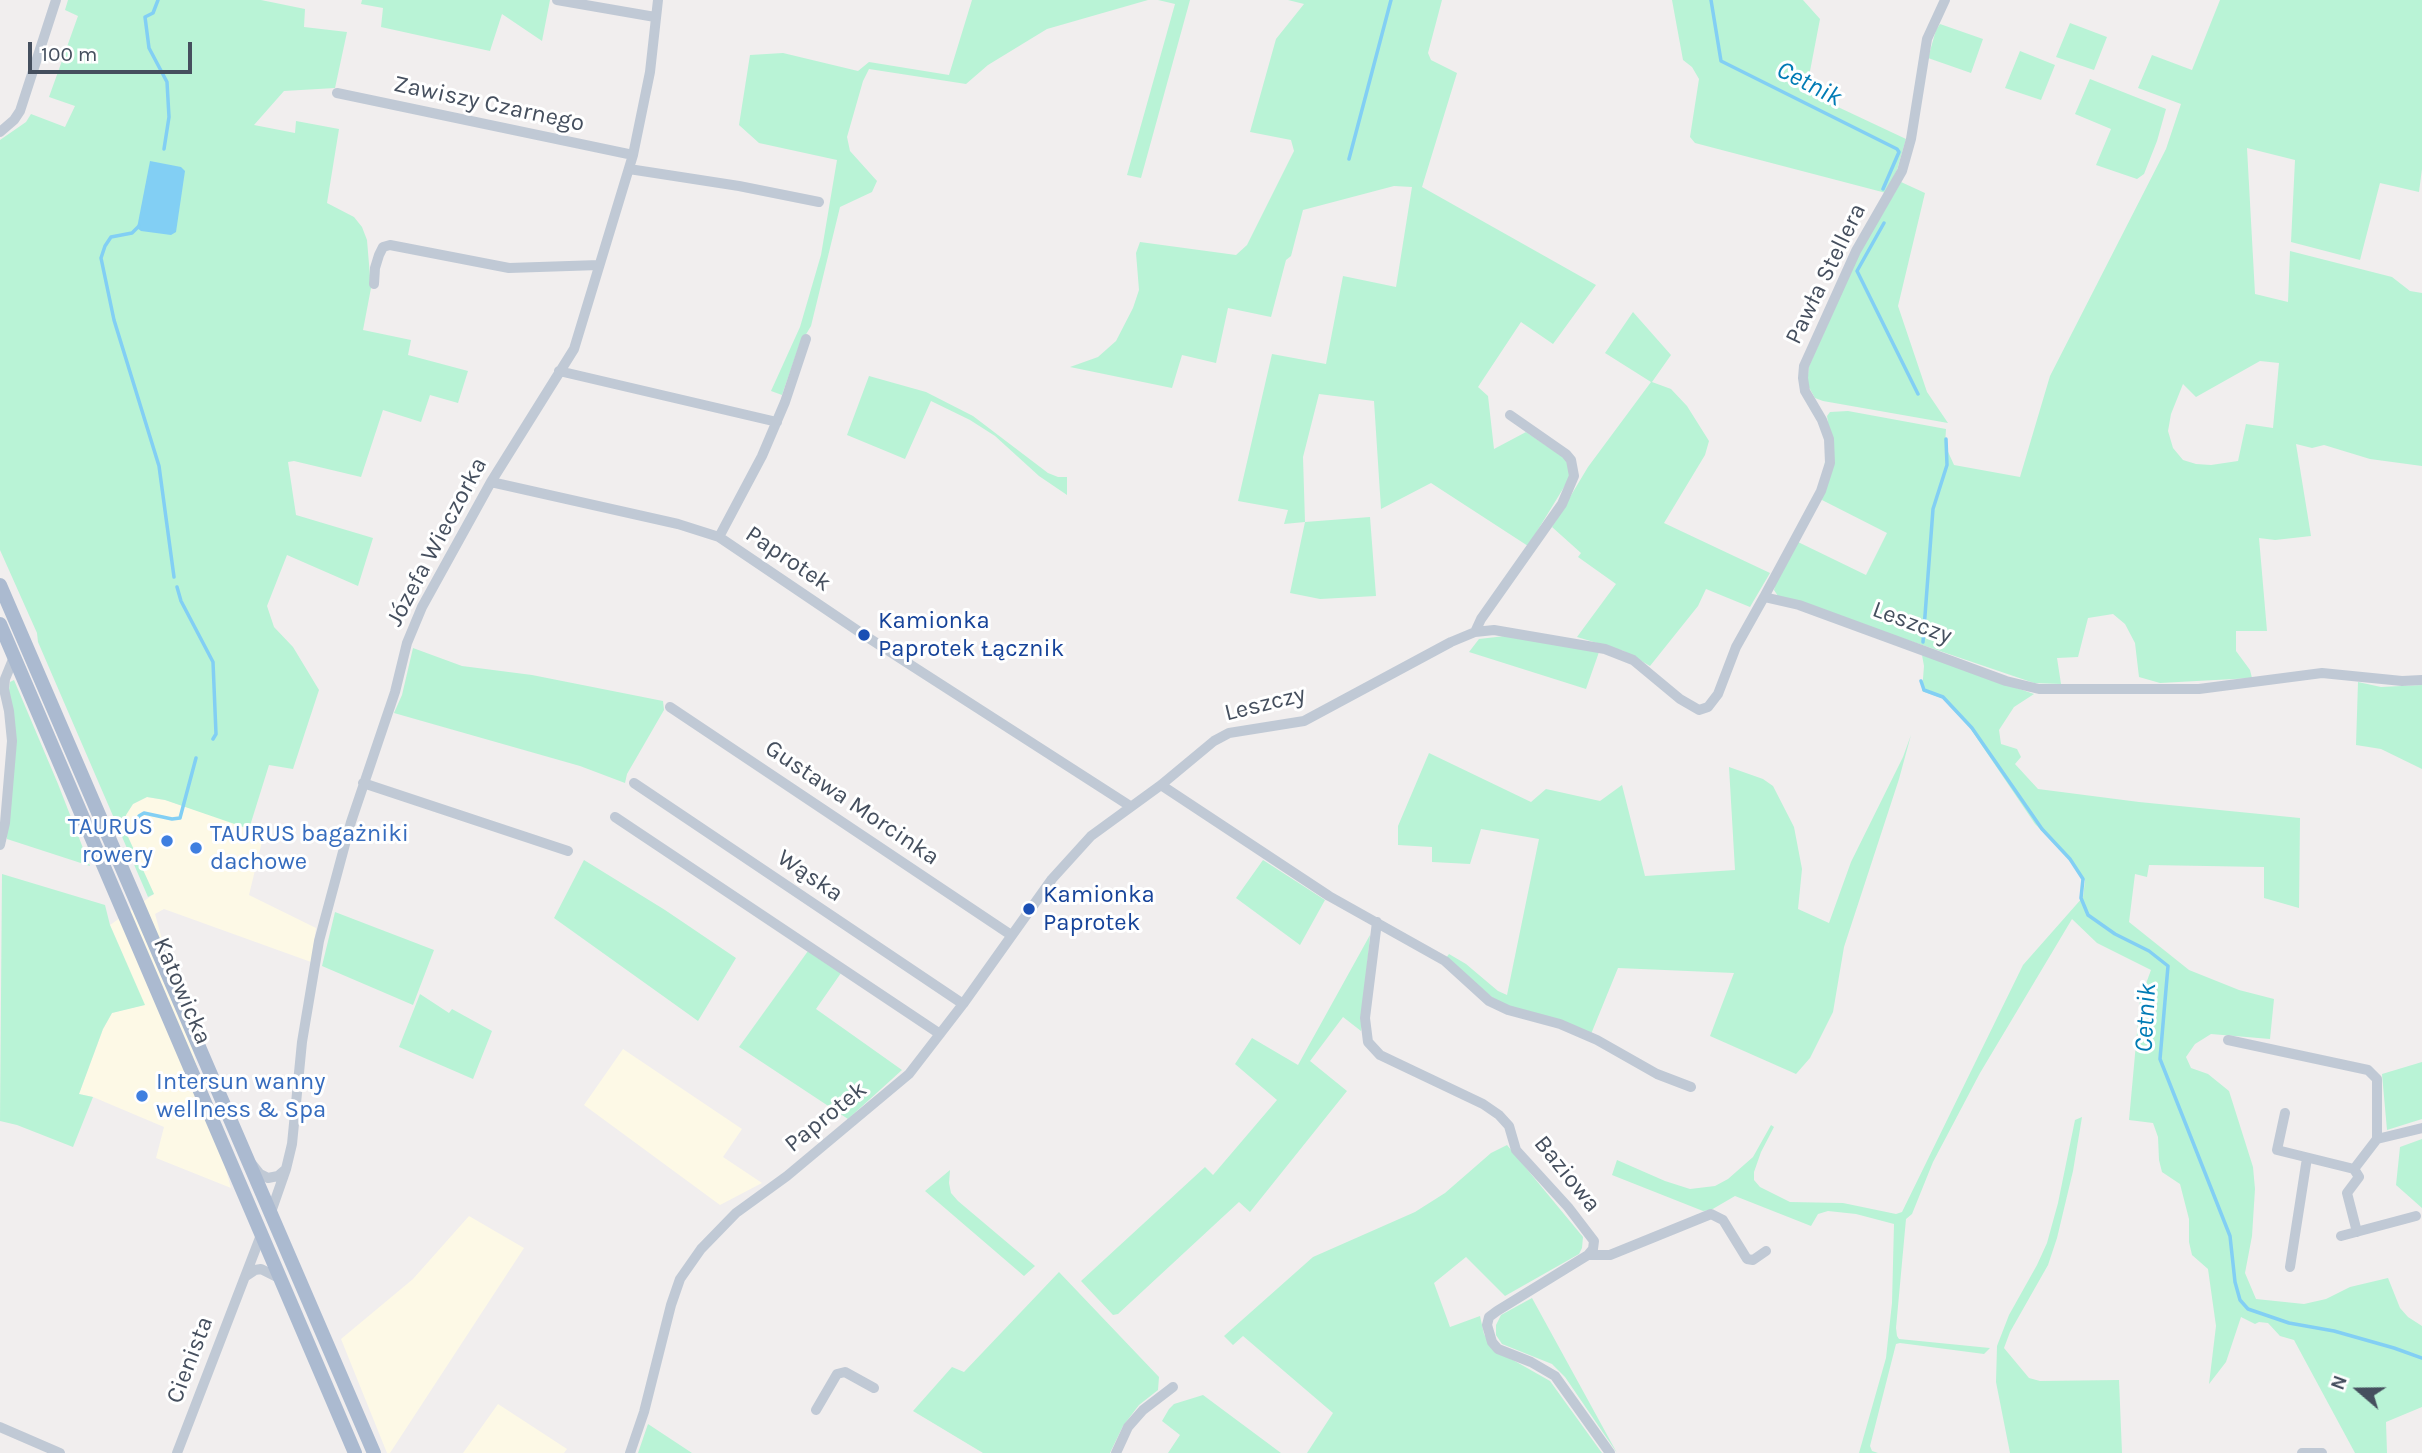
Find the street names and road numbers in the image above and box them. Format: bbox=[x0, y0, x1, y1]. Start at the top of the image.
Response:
street label: Zawiszy Czarnego bbox=[391, 70, 587, 138]
street label: Pawła Stellera bbox=[1780, 199, 1872, 349]
street label: Józefa Wieczorka bbox=[380, 453, 494, 631]
street label: Paprotek bbox=[740, 520, 836, 598]
street label: Leszczy bbox=[1868, 595, 1956, 651]
street label: Leszczy bbox=[1221, 680, 1309, 728]
street label: Gustawa Morcinka bbox=[759, 734, 945, 872]
street label: Wąska bbox=[772, 844, 848, 908]
street label: Katowicka bbox=[147, 933, 217, 1049]
street label: Paprotek bbox=[779, 1075, 873, 1159]
street label: Baziowa bbox=[1527, 1130, 1607, 1218]
street label: Cienista bbox=[160, 1313, 220, 1407]

